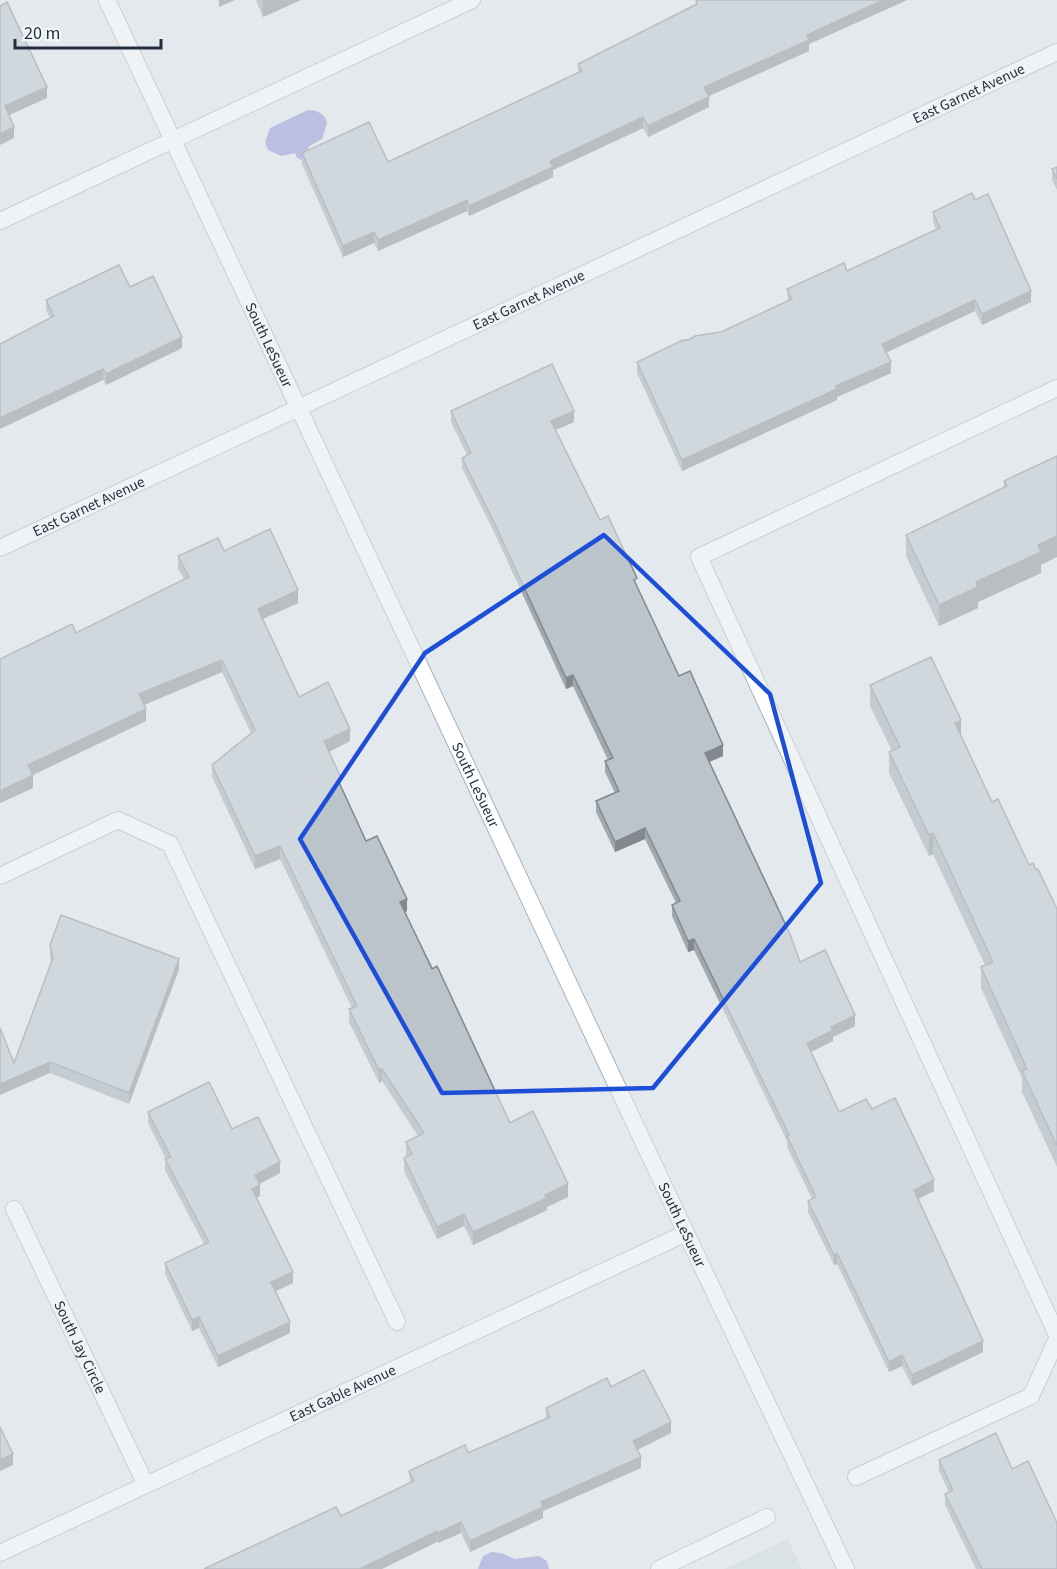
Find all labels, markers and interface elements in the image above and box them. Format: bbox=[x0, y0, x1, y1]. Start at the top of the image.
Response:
scale bar bbox=[15, 12, 160, 50]
text: 20 m bbox=[24, 21, 60, 46]
street label: East Garnet Avenue bbox=[909, 58, 1028, 129]
street label: East Garnet Avenue bbox=[469, 265, 588, 335]
street label: South LeSueur bbox=[240, 299, 298, 392]
street label: East Garnet Avenue bbox=[29, 471, 148, 542]
street label: South LeSueur bbox=[446, 739, 505, 832]
street label: South LeSueur bbox=[653, 1179, 712, 1271]
street label: South Jay Circle bbox=[49, 1297, 111, 1397]
street label: East Gable Avenue bbox=[286, 1359, 399, 1427]

